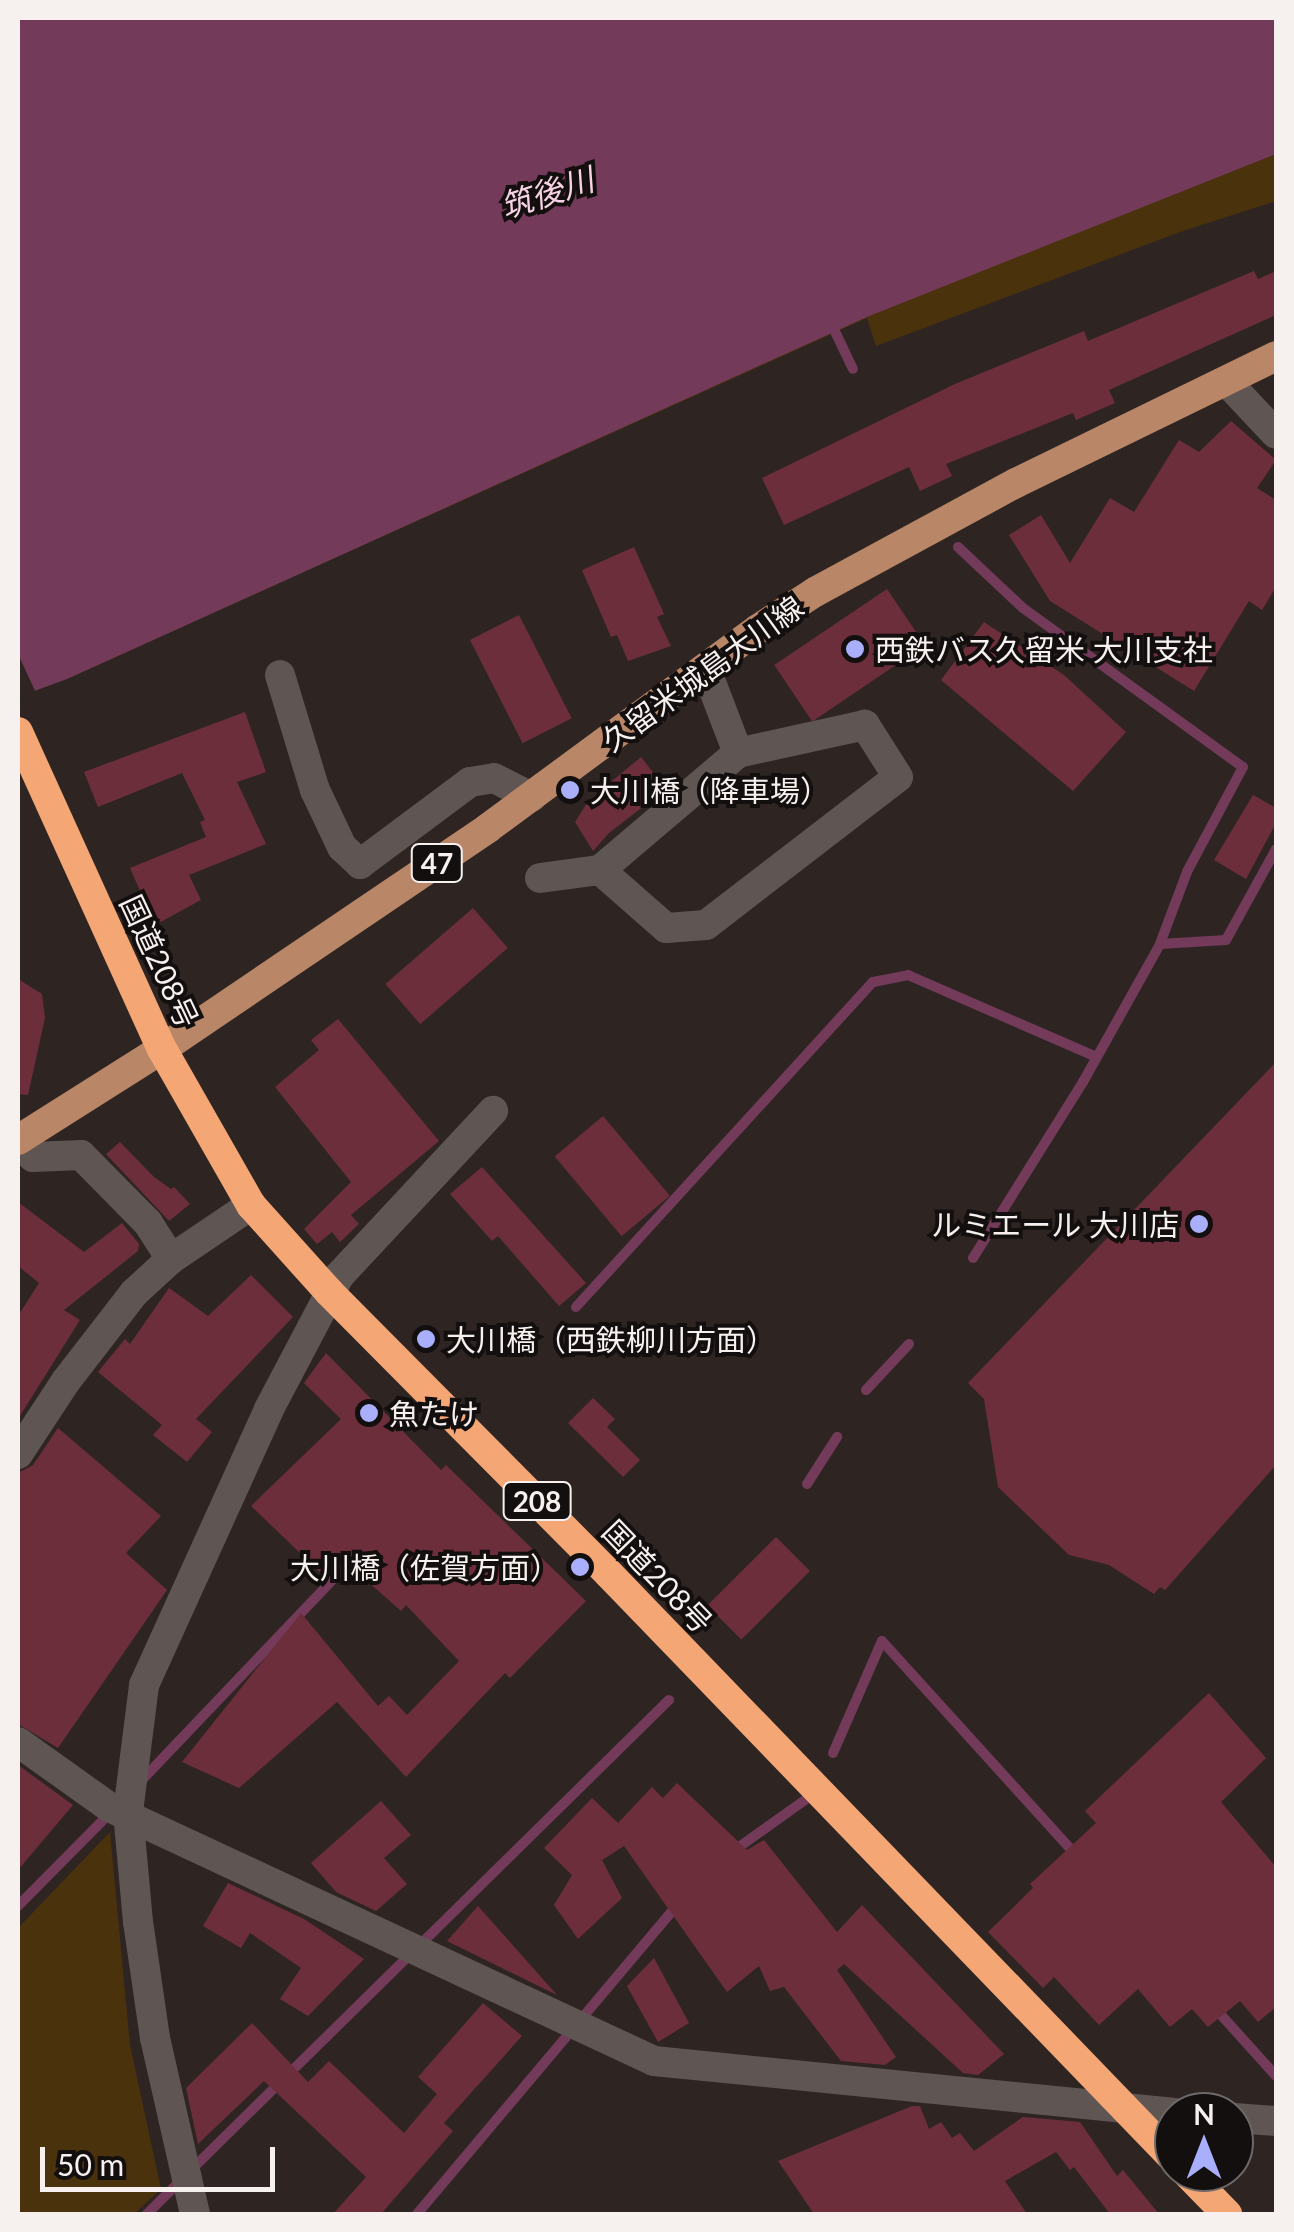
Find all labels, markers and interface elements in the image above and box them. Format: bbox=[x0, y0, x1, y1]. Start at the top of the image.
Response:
water label: 筑後川 bbox=[495, 160, 599, 226]
street label: 久留米城島大川線 bbox=[594, 588, 810, 758]
place label: 西鉄バス久留米 大川支社 bbox=[875, 631, 1213, 667]
marker: 西鉄バス久留米 大川支社 bbox=[844, 638, 866, 660]
place label: 大川橋（降車場） bbox=[590, 772, 830, 808]
marker: 大川橋（降車場） bbox=[559, 779, 581, 801]
road number: 47 bbox=[410, 840, 464, 886]
street label: 国道208号 bbox=[114, 889, 206, 1033]
place label: ルミエール 大川店 bbox=[931, 1206, 1179, 1242]
marker: ルミエール 大川店 bbox=[1188, 1213, 1210, 1235]
place label: 大川橋（西鉄柳川方面） bbox=[446, 1321, 776, 1357]
marker: 大川橋（西鉄柳川方面） bbox=[415, 1328, 437, 1350]
place label: 魚たけ bbox=[389, 1395, 479, 1431]
marker: 魚たけ bbox=[358, 1402, 380, 1424]
road number: 208 bbox=[502, 1478, 572, 1524]
street label: 国道208号 bbox=[596, 1512, 720, 1640]
place label: 大川橋（佐賀方面） bbox=[290, 1549, 560, 1585]
marker: 大川橋（佐賀方面） bbox=[569, 1556, 591, 1578]
north arrow bbox=[1154, 2092, 1254, 2192]
text: N bbox=[1193, 2097, 1215, 2131]
scale bar bbox=[45, 2127, 280, 2189]
text: 50 m bbox=[57, 2146, 124, 2182]

